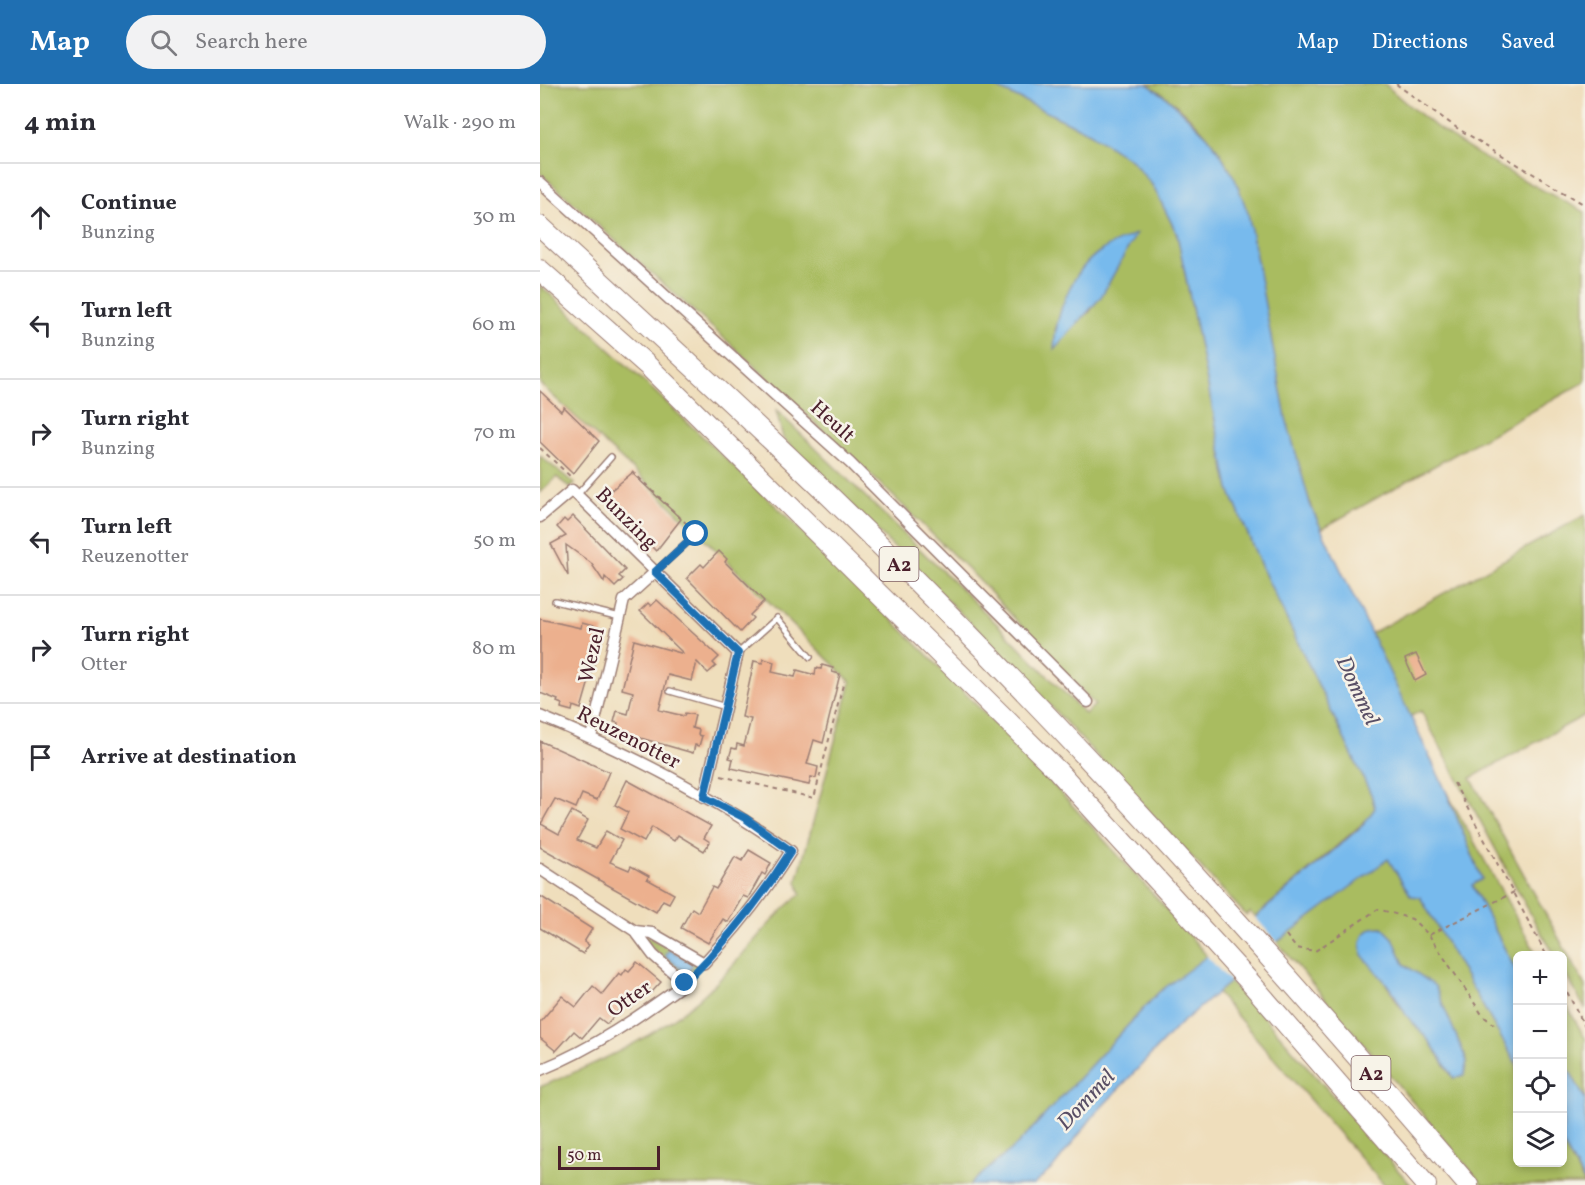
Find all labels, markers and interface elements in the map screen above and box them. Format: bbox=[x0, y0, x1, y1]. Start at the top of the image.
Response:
search box bbox=[126, 15, 546, 69]
text: Map bbox=[30, 23, 90, 62]
icon: search bbox=[147, 26, 180, 59]
text: Search here bbox=[195, 27, 308, 58]
text: Map bbox=[1297, 28, 1339, 57]
text: Directions bbox=[1372, 28, 1468, 57]
text: Saved bbox=[1501, 28, 1555, 57]
text: 4 min bbox=[24, 105, 96, 141]
text: Walk · 290 m bbox=[404, 109, 516, 137]
text: Continue bbox=[81, 188, 177, 219]
icon: ahead bbox=[24, 201, 57, 234]
text: 30 m bbox=[472, 203, 516, 231]
text: Bunzing bbox=[81, 219, 155, 247]
text: Turn left bbox=[81, 296, 172, 327]
icon: left bbox=[24, 309, 57, 342]
text: 60 m bbox=[472, 311, 516, 339]
text: Bunzing bbox=[81, 327, 155, 355]
street label: Heult bbox=[803, 394, 861, 450]
text: Turn right bbox=[81, 404, 189, 435]
icon: right bbox=[24, 417, 57, 450]
text: 70 m bbox=[473, 419, 516, 447]
text: Bunzing bbox=[81, 435, 155, 463]
street label: Bunzing bbox=[588, 481, 664, 557]
text: Turn left bbox=[81, 512, 172, 543]
route start bbox=[682, 520, 708, 546]
icon: left bbox=[24, 525, 57, 558]
text: 50 m bbox=[473, 527, 516, 555]
text: Reuzenotter bbox=[81, 543, 189, 571]
road number: A2 bbox=[880, 547, 918, 581]
text: Turn right bbox=[81, 620, 189, 651]
street label: Wezel bbox=[572, 625, 613, 686]
icon: right bbox=[24, 633, 57, 666]
text: 80 m bbox=[472, 635, 516, 663]
text: Otter bbox=[81, 651, 127, 679]
water label: Dommel bbox=[1327, 651, 1387, 731]
street label: Reuzenotter bbox=[571, 700, 685, 777]
icon: arrive bbox=[24, 741, 57, 774]
text: Arrive at destination bbox=[81, 742, 297, 773]
map controls bbox=[1513, 951, 1567, 1167]
button: + bbox=[1513, 951, 1567, 1005]
route end bbox=[671, 969, 697, 995]
street label: Otter bbox=[602, 973, 658, 1025]
button: − bbox=[1513, 1005, 1567, 1059]
road number: A2 bbox=[1352, 1056, 1390, 1090]
button: locate bbox=[1513, 1059, 1567, 1113]
water label: Dommel bbox=[1050, 1063, 1124, 1138]
button: layers bbox=[1513, 1113, 1567, 1167]
scale bar bbox=[558, 1143, 660, 1170]
text: 50 m bbox=[567, 1145, 601, 1167]

